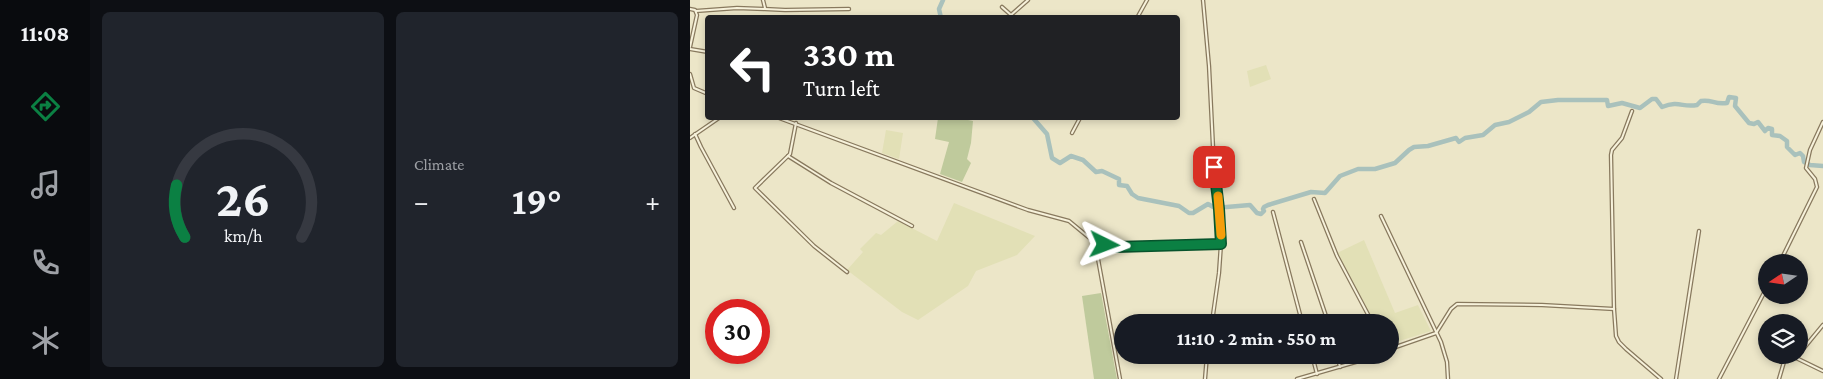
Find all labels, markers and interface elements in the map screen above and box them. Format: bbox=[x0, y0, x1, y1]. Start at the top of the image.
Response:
text: 11:08 bbox=[21, 21, 69, 46]
icon: left bbox=[720, 35, 785, 100]
text: 330 m bbox=[803, 35, 895, 74]
text: Turn left bbox=[803, 76, 880, 101]
icon: directions bbox=[28, 89, 63, 124]
pin bbox=[1193, 146, 1235, 188]
icon: arrive bbox=[1200, 153, 1228, 181]
text: Climate bbox=[414, 156, 464, 173]
icon: music bbox=[28, 167, 63, 202]
text: 26 bbox=[216, 169, 270, 227]
text: 19° bbox=[512, 180, 562, 222]
text: − bbox=[414, 186, 429, 217]
text: + bbox=[645, 186, 660, 217]
position arrow bbox=[1078, 218, 1130, 270]
text: km/h bbox=[224, 226, 263, 246]
icon: phone bbox=[28, 245, 63, 280]
north arrow bbox=[1758, 254, 1808, 304]
map controls bbox=[1758, 254, 1808, 364]
speed limit sign: 30 bbox=[705, 299, 770, 364]
button: layers bbox=[1758, 314, 1808, 364]
icon: climate bbox=[28, 323, 63, 358]
text: 11:10 · 2 min · 550 m bbox=[1177, 328, 1336, 349]

